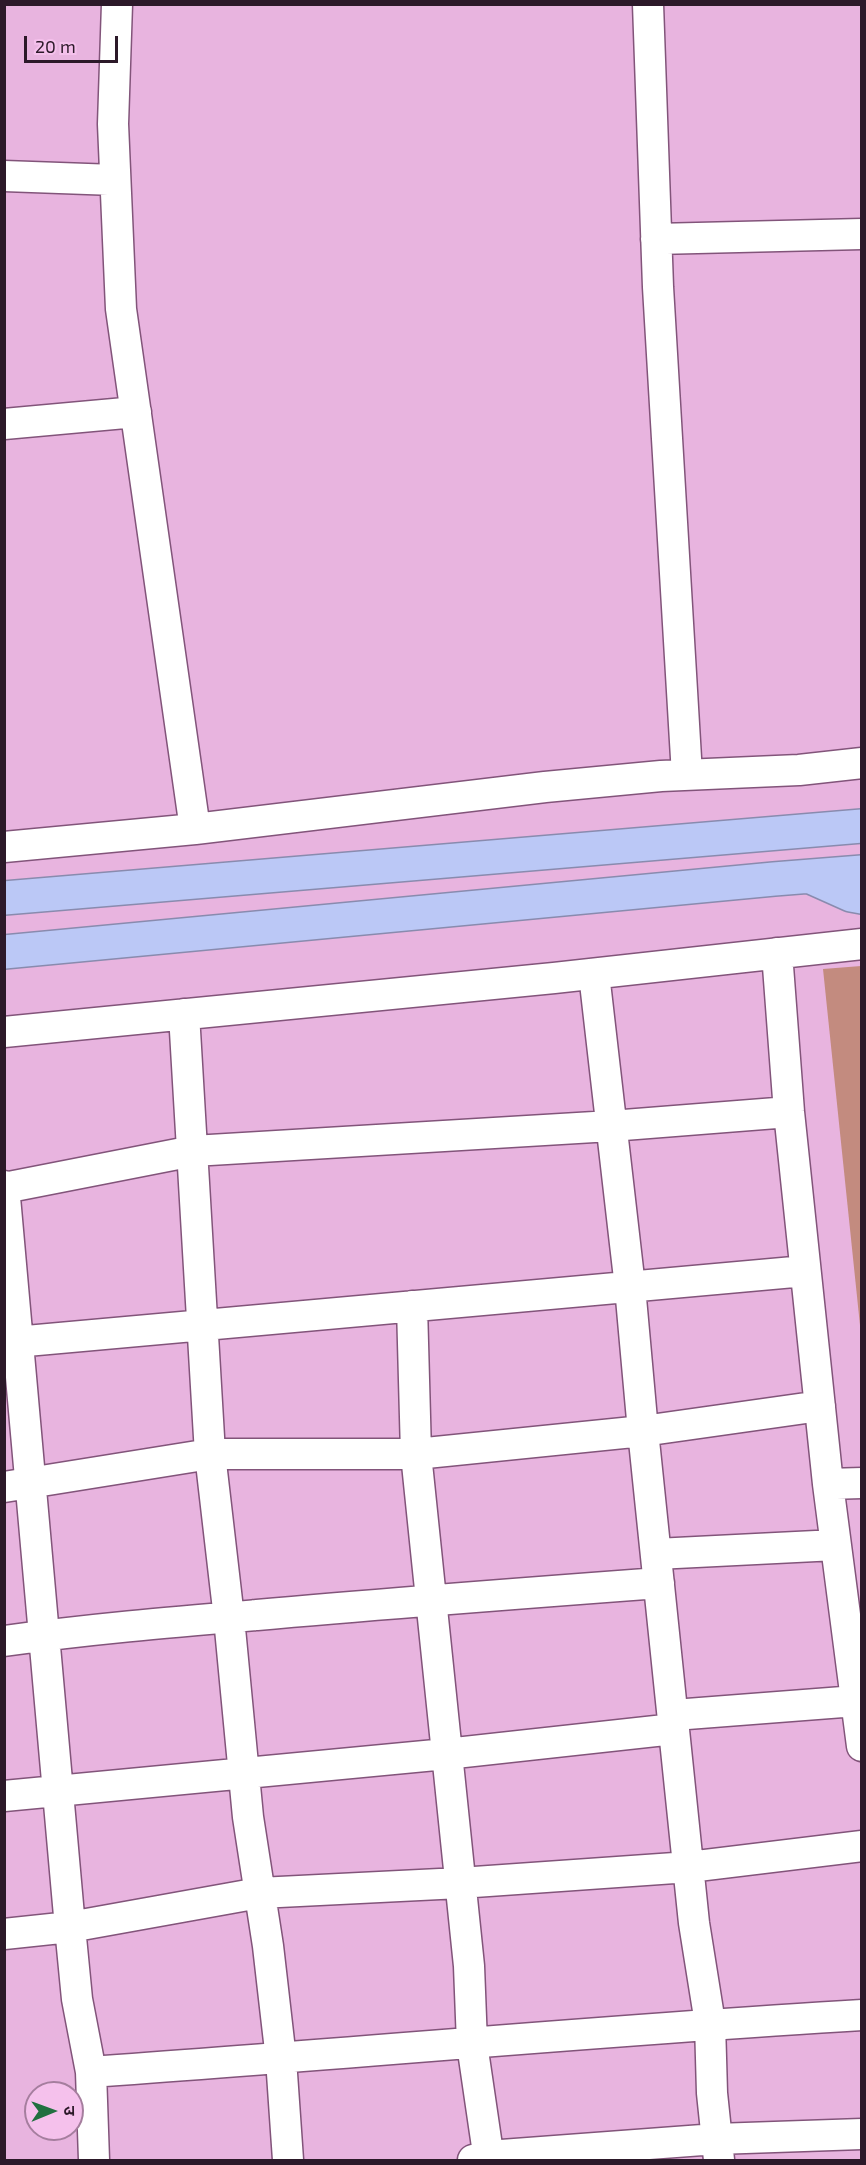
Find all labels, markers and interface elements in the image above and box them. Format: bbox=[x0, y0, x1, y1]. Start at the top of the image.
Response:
scale bar bbox=[27, 24, 122, 62]
text: 20 m bbox=[35, 35, 76, 57]
north arrow bbox=[24, 2081, 84, 2141]
text: उ bbox=[61, 2106, 80, 2116]

